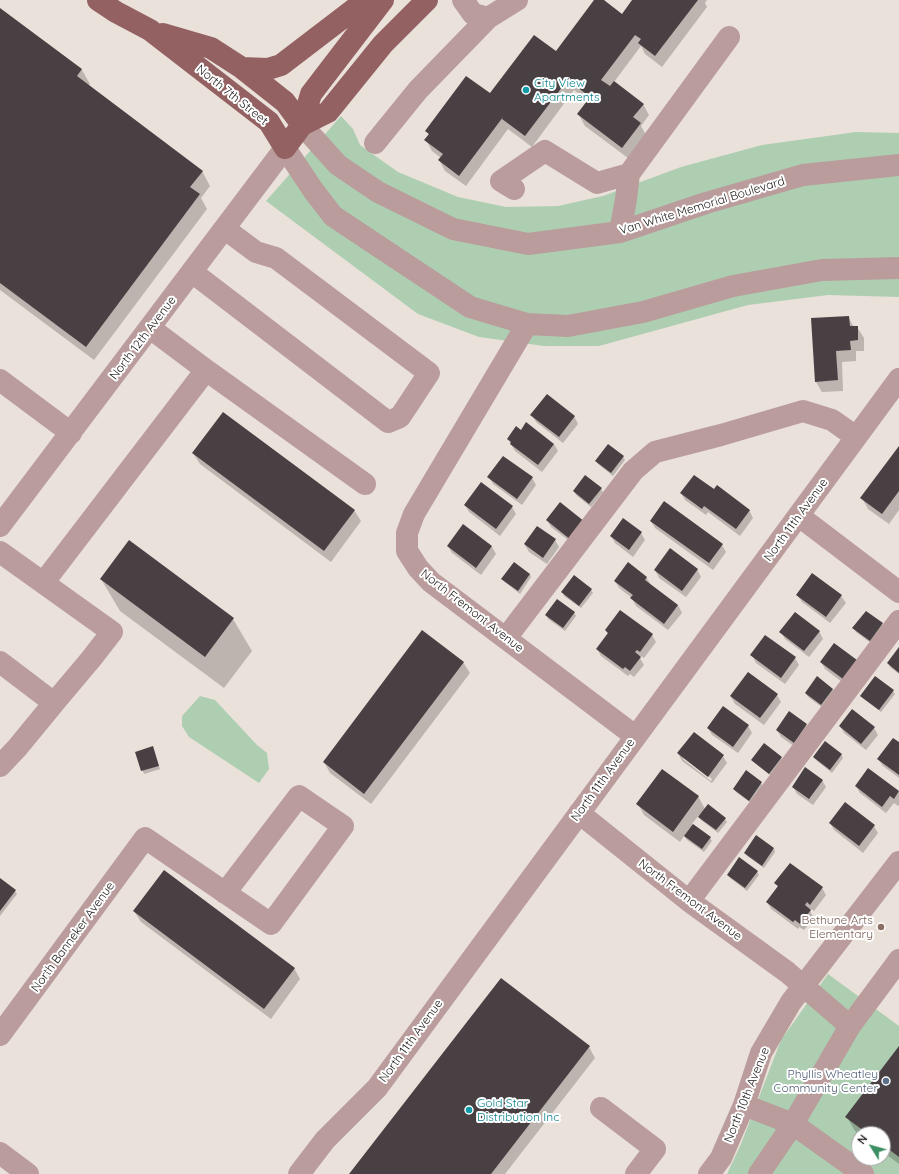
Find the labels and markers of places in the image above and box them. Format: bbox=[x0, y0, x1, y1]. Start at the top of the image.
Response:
place label: City View Apartments bbox=[534, 76, 600, 104]
marker: City View Apartments bbox=[521, 85, 531, 95]
place label: Bethune Arts Elementary bbox=[801, 913, 873, 941]
marker: Bethune Arts Elementary bbox=[876, 922, 886, 932]
place label: Phyllis Wheatley Community Center bbox=[774, 1067, 878, 1095]
marker: Phyllis Wheatley Community Center bbox=[881, 1076, 891, 1086]
place label: Gold Star Distribution Inc bbox=[477, 1096, 559, 1124]
marker: Gold Star Distribution Inc bbox=[464, 1105, 474, 1115]

